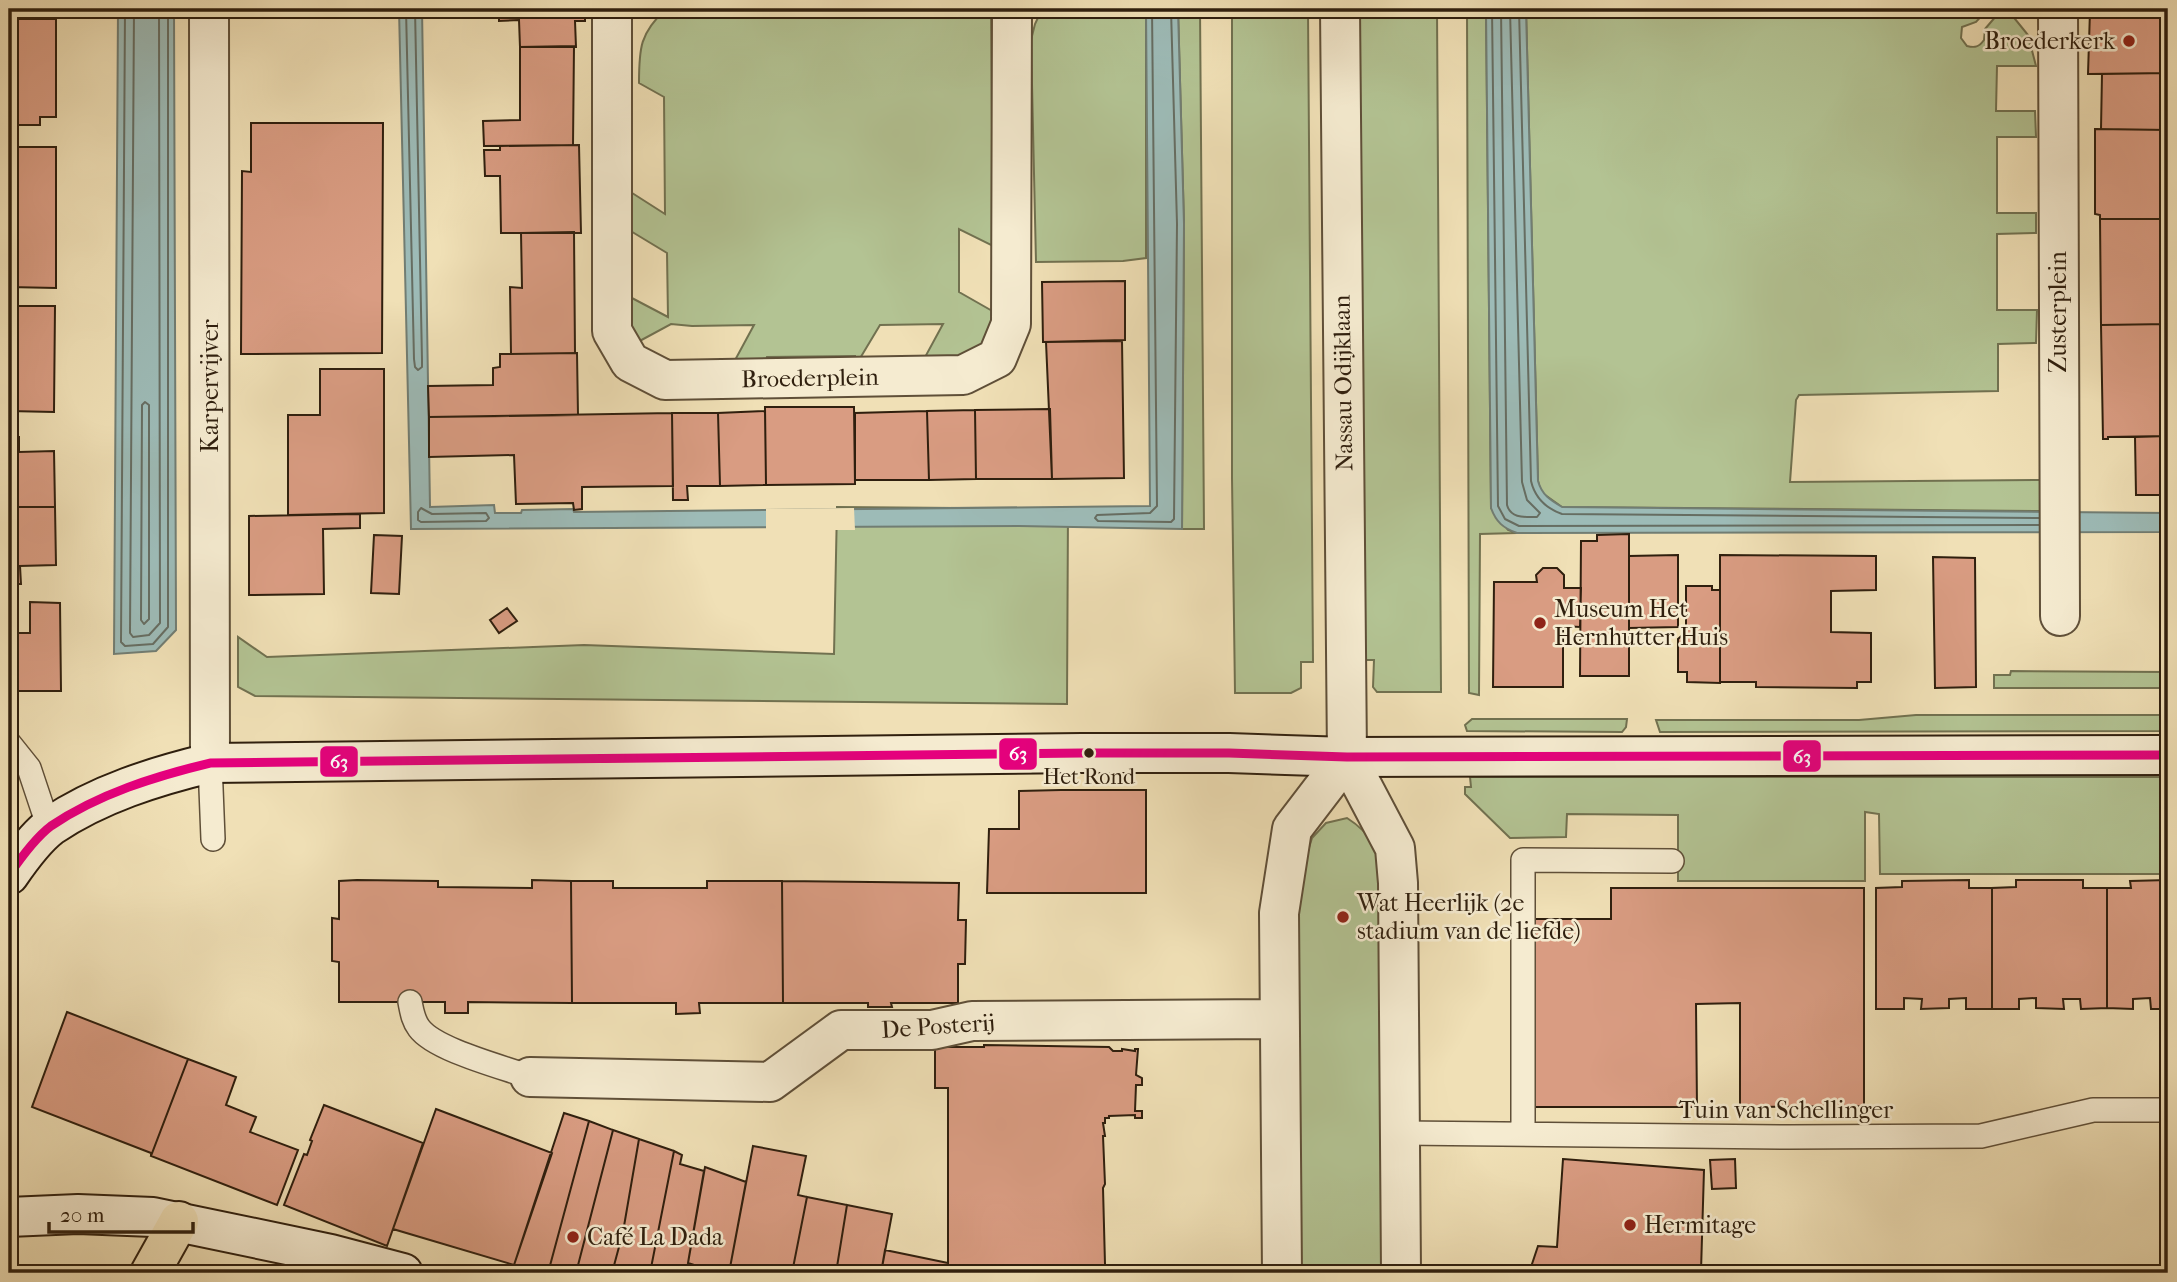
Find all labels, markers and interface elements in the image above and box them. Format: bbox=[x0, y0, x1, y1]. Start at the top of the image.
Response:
place label: Broederkerk bbox=[1984, 27, 2116, 55]
marker: Broederkerk bbox=[2121, 33, 2137, 49]
street label: Zusterplein bbox=[2044, 251, 2072, 373]
street label: Nassau Odijklaan bbox=[1327, 294, 1359, 471]
street label: Karpervijver bbox=[196, 318, 224, 453]
street label: Broederplein bbox=[741, 363, 879, 393]
place label: Museum Het Hernhutter Huis bbox=[1554, 595, 1728, 651]
marker: Museum Het Hernhutter Huis bbox=[1532, 615, 1548, 631]
line badge: 63 bbox=[998, 737, 1038, 771]
line badge: 63 bbox=[1782, 739, 1822, 773]
text: 63 bbox=[1009, 743, 1027, 765]
line badge: 63 bbox=[319, 745, 359, 778]
marker: Het Rond bbox=[1082, 746, 1096, 760]
text: 63 bbox=[1793, 746, 1811, 768]
text: 63 bbox=[330, 751, 348, 773]
place label: Het Rond bbox=[1043, 764, 1136, 790]
place label: Wat Heerlijk (2e stadium van de liefde) bbox=[1356, 889, 1581, 945]
marker: Wat Heerlijk (2e stadium van de liefde) bbox=[1335, 909, 1351, 925]
street label: De Posterij bbox=[880, 1008, 996, 1044]
street label: Tuin van Schellinger bbox=[1679, 1096, 1894, 1124]
scale bar bbox=[49, 1191, 192, 1235]
text: 20 m bbox=[60, 1203, 105, 1227]
place label: Hermitage bbox=[1644, 1211, 1756, 1239]
marker: Hermitage bbox=[1622, 1217, 1638, 1233]
place label: Café La Dada bbox=[587, 1223, 724, 1251]
marker: Café La Dada bbox=[565, 1229, 581, 1245]

